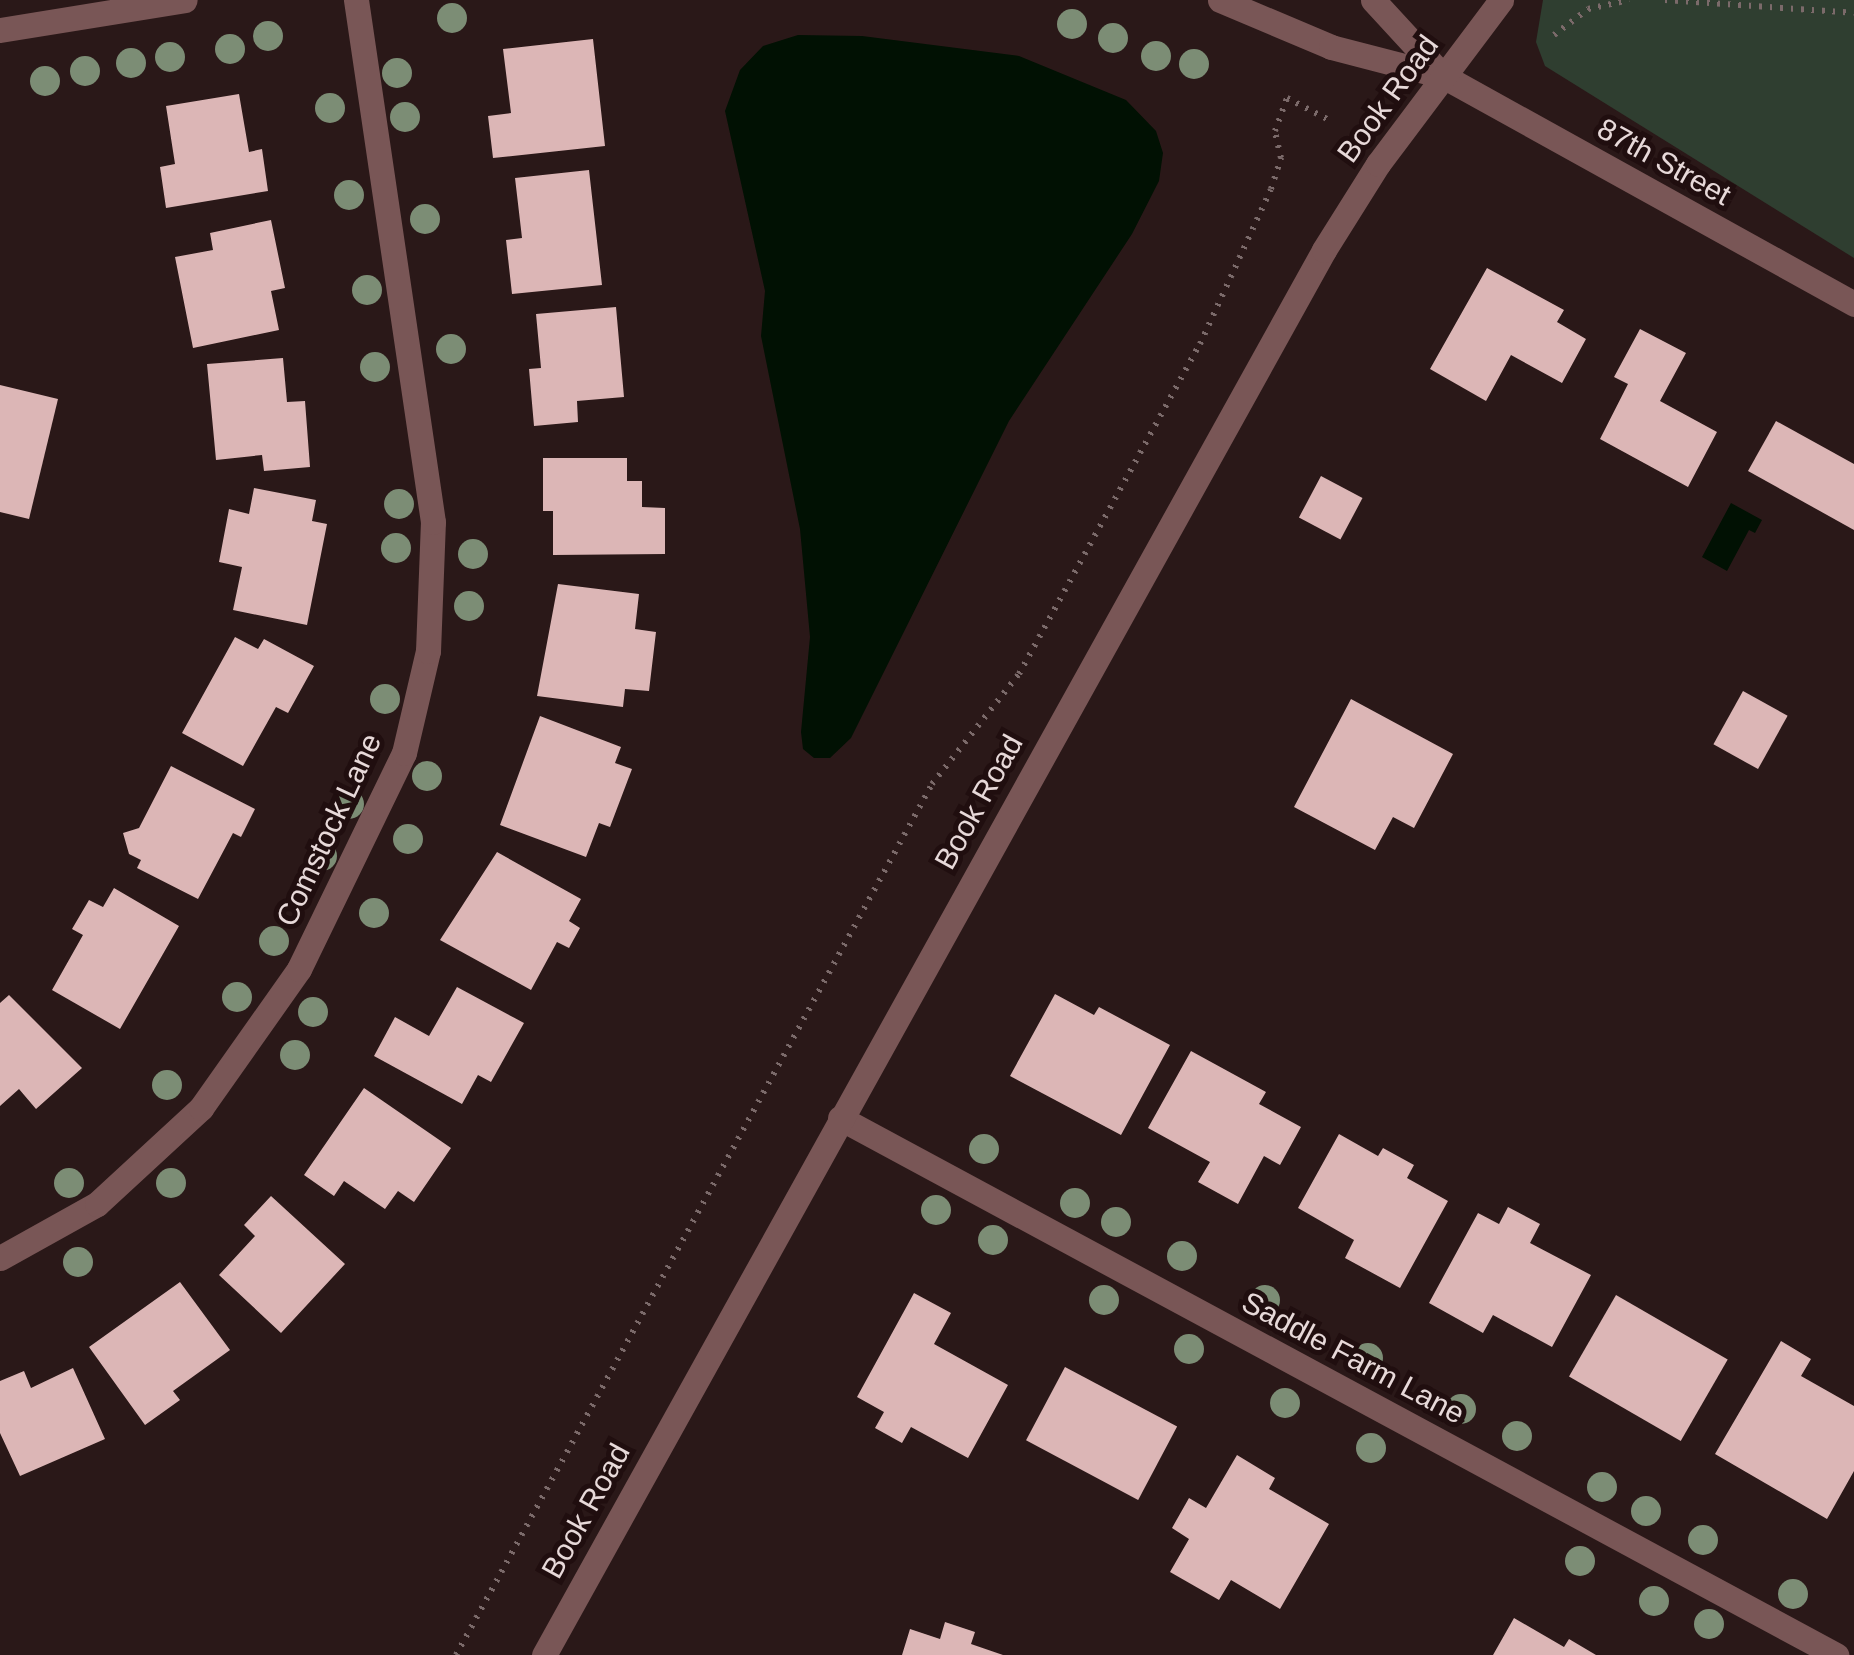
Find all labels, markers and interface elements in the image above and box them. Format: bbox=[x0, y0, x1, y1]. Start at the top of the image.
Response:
street label: Book Road bbox=[1330, 28, 1446, 170]
street label: 87th Street bbox=[1591, 111, 1737, 213]
street label: Comstock Lane bbox=[269, 728, 389, 932]
street label: Book Road bbox=[927, 728, 1031, 876]
street label: Saddle Farm Lane bbox=[1236, 1284, 1470, 1432]
street label: Book Road bbox=[534, 1437, 638, 1585]

